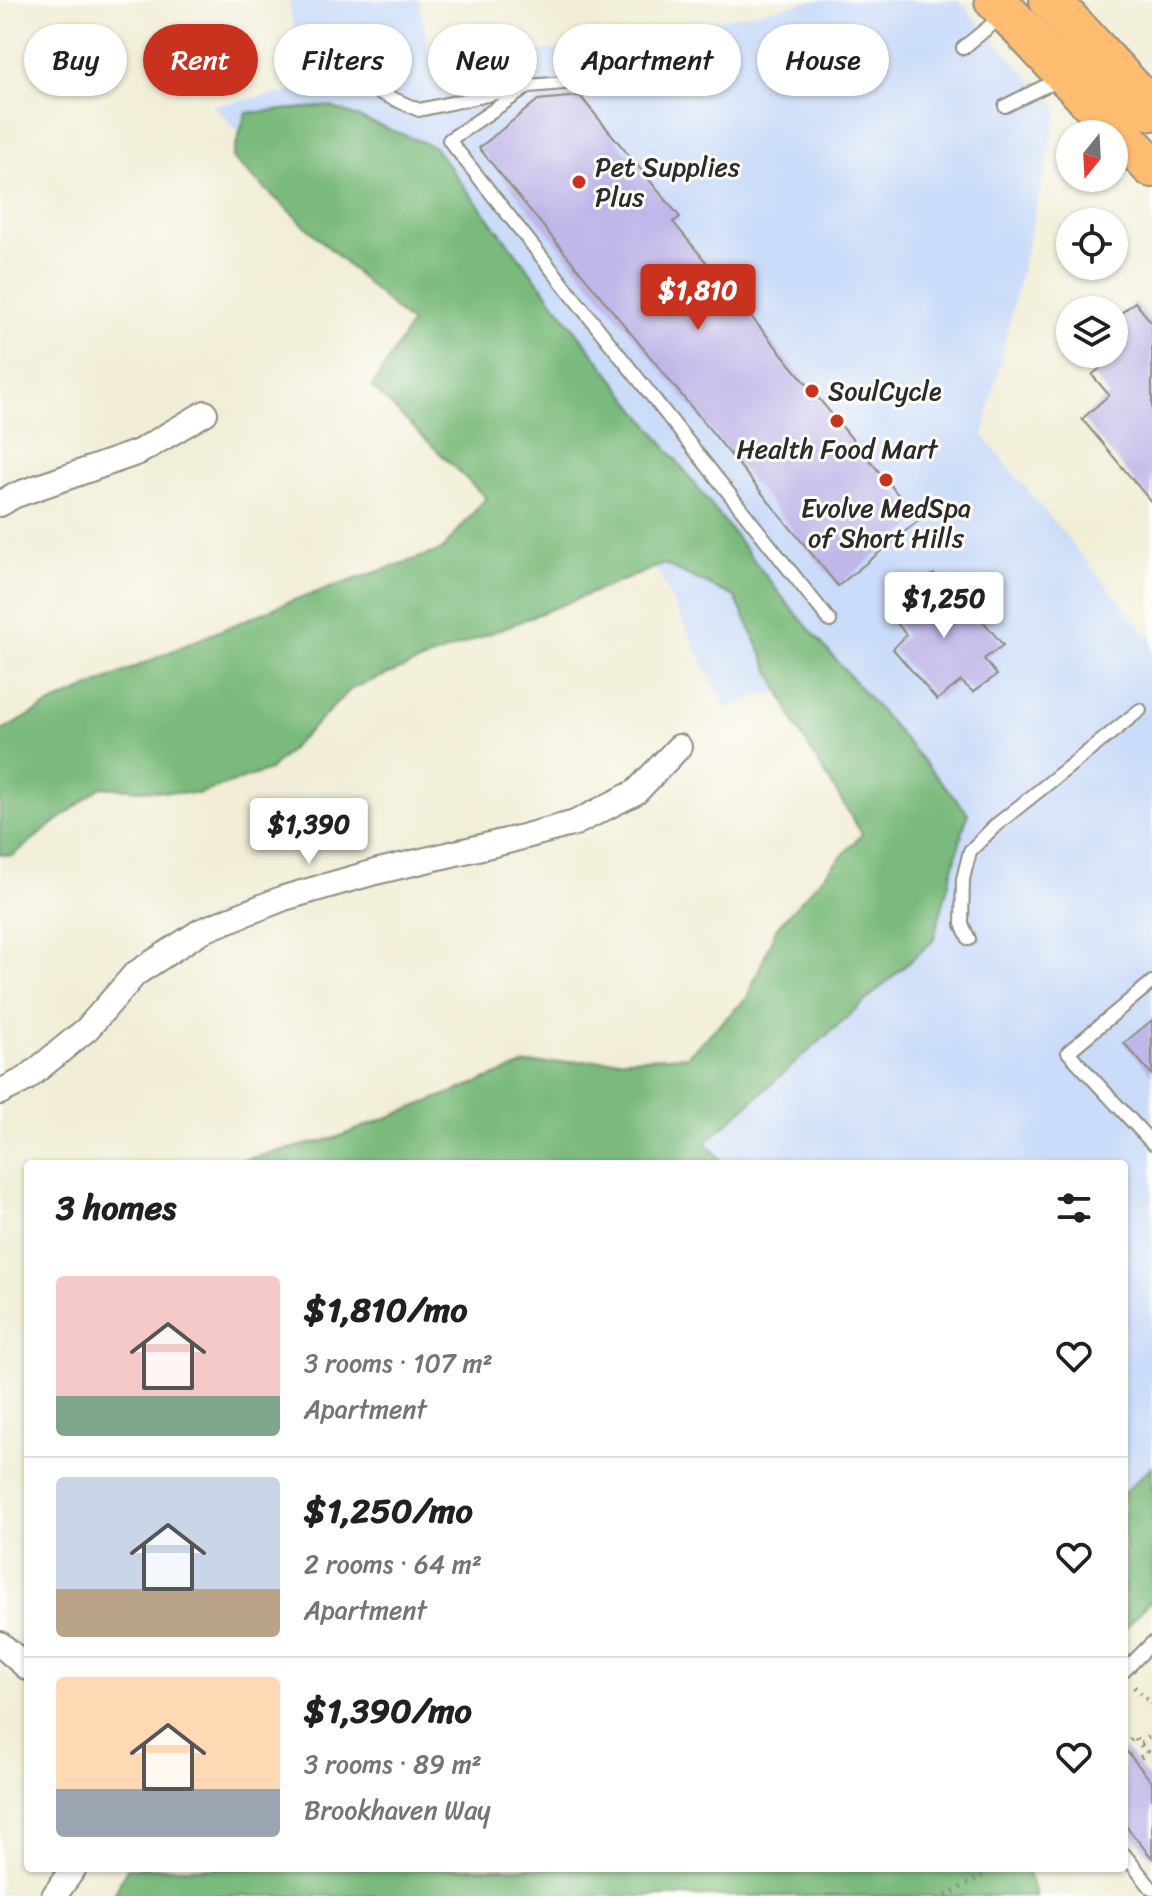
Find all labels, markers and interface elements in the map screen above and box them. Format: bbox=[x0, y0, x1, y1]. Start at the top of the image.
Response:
chip: Buy bbox=[24, 24, 127, 96]
chip: Rent bbox=[143, 24, 258, 96]
chip: Filters bbox=[274, 24, 412, 96]
chip: New bbox=[428, 24, 537, 96]
chip: Apartment bbox=[553, 24, 741, 96]
chip: House bbox=[757, 24, 889, 96]
north arrow bbox=[1056, 120, 1128, 192]
map controls bbox=[1056, 120, 1128, 368]
place label: Pet Supplies Plus bbox=[595, 144, 740, 220]
marker: Pet Supplies Plus bbox=[570, 173, 588, 191]
button: locate bbox=[1056, 208, 1128, 280]
pin: $1,810 bbox=[633, 264, 763, 332]
text: $1,810 bbox=[659, 267, 737, 313]
button: layers bbox=[1056, 296, 1128, 368]
place label: SoulCycle bbox=[828, 368, 942, 414]
marker: SoulCycle bbox=[803, 382, 821, 400]
marker: Health Food Mart bbox=[828, 412, 846, 430]
place label: Health Food Mart bbox=[736, 426, 939, 472]
marker: Evolve MedSpa of Short Hills bbox=[877, 471, 895, 489]
place label: Evolve MedSpa of Short Hills bbox=[801, 485, 971, 561]
pin: $1,250 bbox=[879, 572, 1009, 640]
text: $1,250 bbox=[903, 575, 985, 621]
pin: $1,390 bbox=[244, 798, 374, 866]
text: $1,390 bbox=[268, 801, 350, 847]
text: 3 homes bbox=[56, 1178, 176, 1238]
icon: filters bbox=[1052, 1186, 1096, 1230]
text: $1,810/mo bbox=[304, 1280, 467, 1340]
icon: home bbox=[120, 1308, 216, 1404]
icon: heart bbox=[1052, 1334, 1096, 1378]
text: 3 rooms · 107 m² bbox=[304, 1340, 493, 1386]
text: Apartment bbox=[304, 1386, 427, 1432]
text: $1,250/mo bbox=[304, 1481, 473, 1541]
icon: home bbox=[120, 1509, 216, 1605]
icon: heart bbox=[1052, 1535, 1096, 1579]
text: 2 rooms · 64 m² bbox=[304, 1541, 482, 1587]
text: Apartment bbox=[304, 1587, 427, 1633]
text: $1,390/mo bbox=[304, 1681, 472, 1741]
icon: home bbox=[120, 1709, 216, 1805]
icon: heart bbox=[1052, 1735, 1096, 1779]
text: 3 rooms · 89 m² bbox=[304, 1741, 482, 1787]
text: Brookhaven Way bbox=[304, 1787, 491, 1833]

